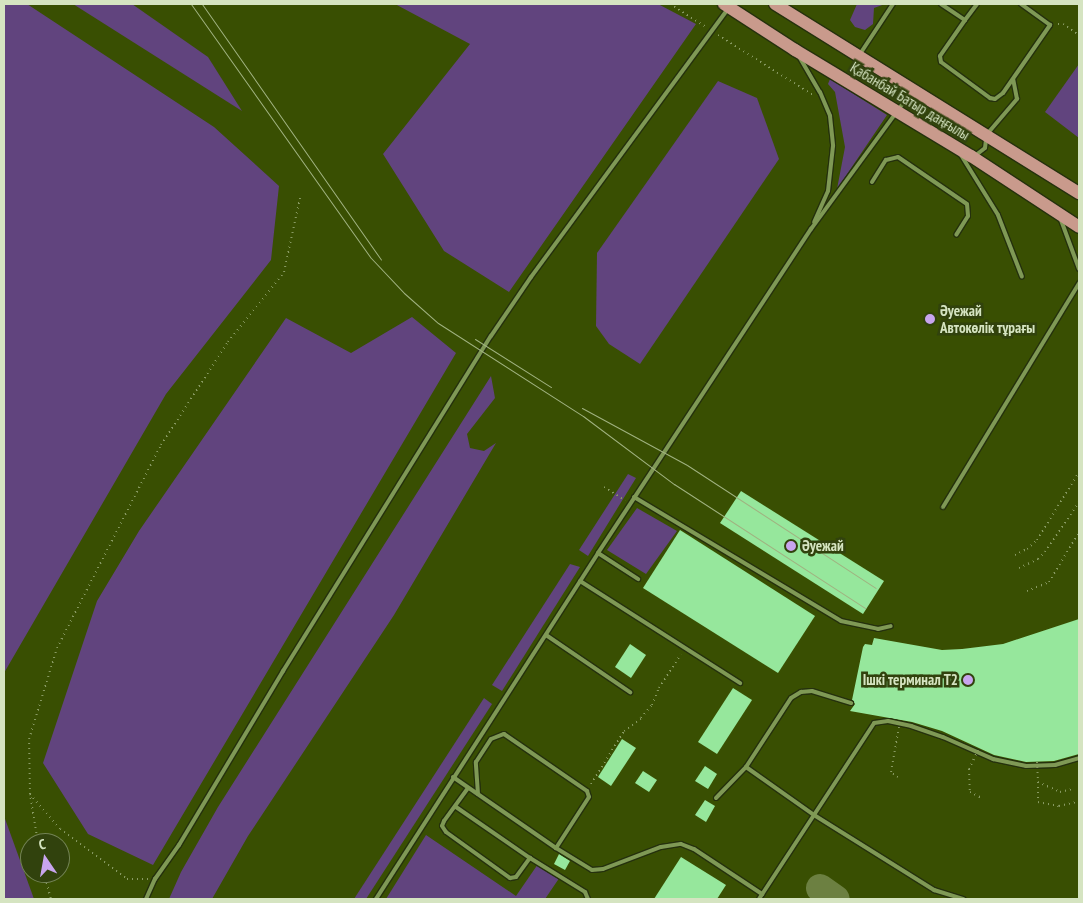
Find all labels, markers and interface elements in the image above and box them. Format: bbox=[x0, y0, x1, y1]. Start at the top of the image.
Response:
street label: Қабанбай Батыр даңғылы bbox=[847, 58, 973, 144]
place label: Әуежай Автокөлік тұрағы bbox=[940, 301, 1035, 336]
marker: Әуежай Автокөлік тұрағы bbox=[924, 313, 936, 325]
place label: Әуежай bbox=[802, 537, 844, 555]
marker: Әуежай bbox=[784, 539, 798, 553]
place label: Ішкі терминал T2 bbox=[862, 671, 958, 689]
marker: Ішкі терминал T2 bbox=[962, 674, 974, 686]
north arrow bbox=[20, 833, 70, 883]
text: С bbox=[37, 835, 47, 854]

